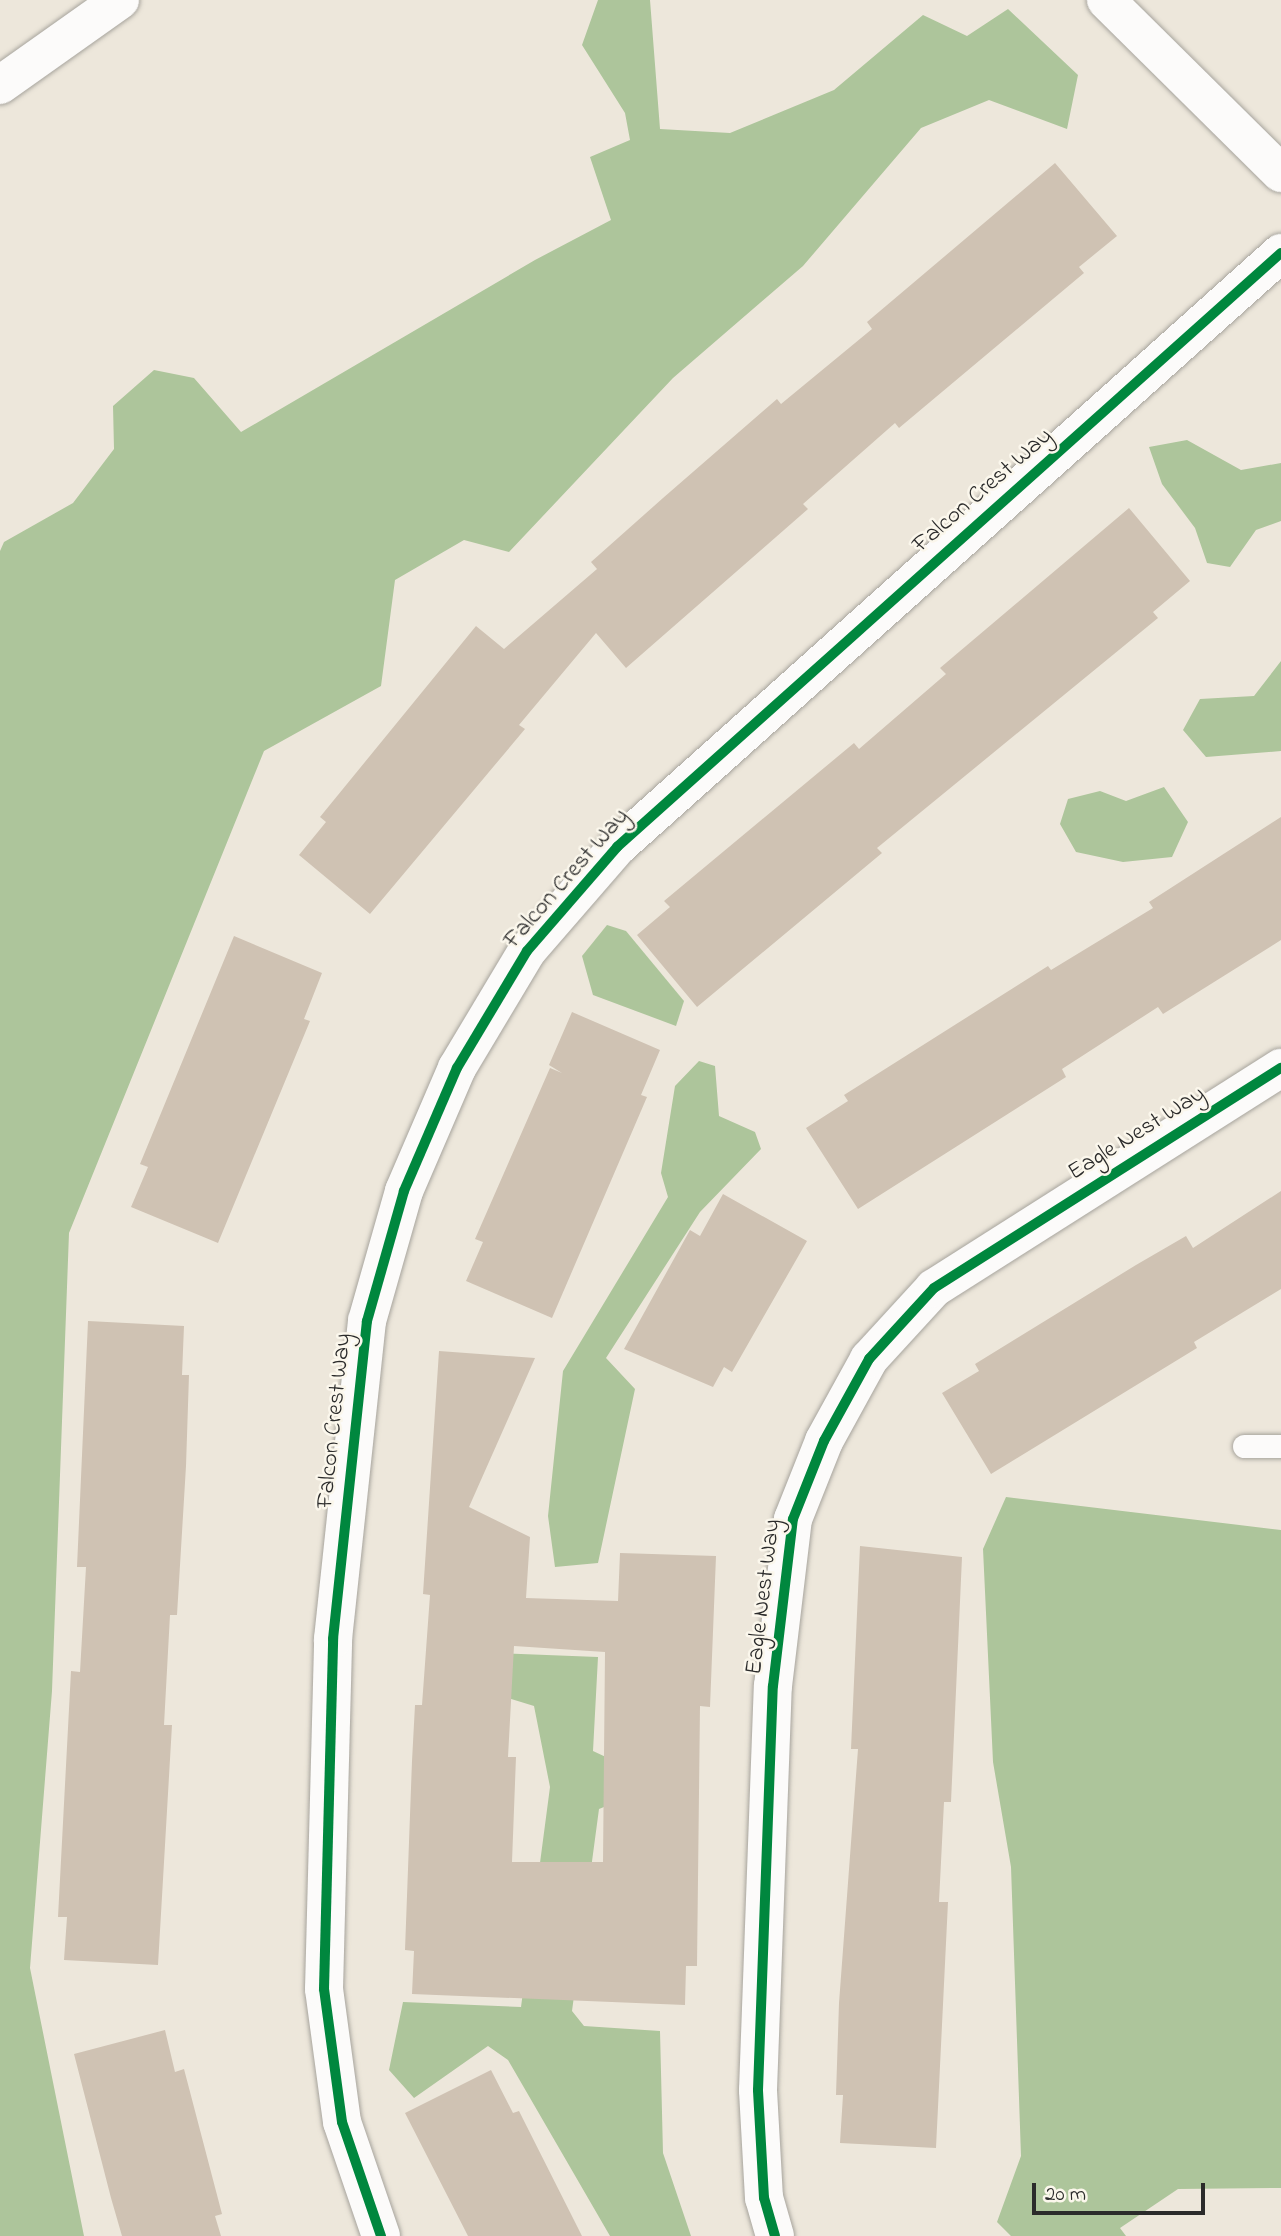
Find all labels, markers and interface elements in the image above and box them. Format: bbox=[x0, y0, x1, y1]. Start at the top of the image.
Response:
street label: Falcon Crest Way bbox=[907, 422, 1059, 560]
street label: Falcon Crest Way bbox=[498, 803, 636, 955]
street label: Eagle Nest Way bbox=[1063, 1080, 1211, 1188]
street label: Falcon Crest Way bbox=[311, 1332, 359, 1510]
street label: Eagle Nest Way bbox=[740, 1518, 788, 1676]
scale bar bbox=[1036, 2170, 1209, 2214]
text: 20 m bbox=[1045, 2180, 1086, 2210]

